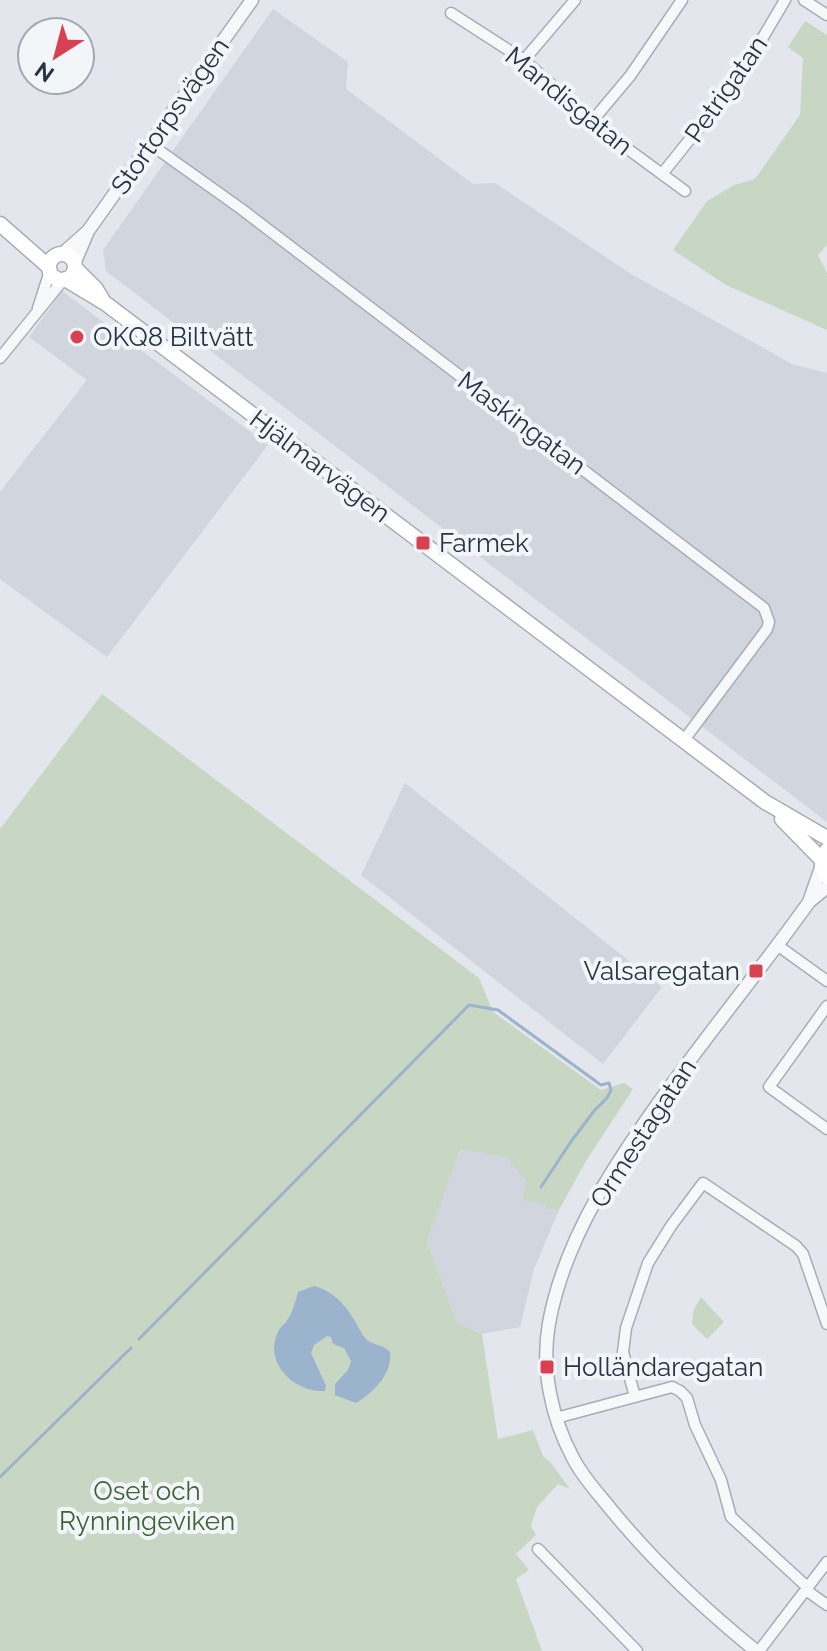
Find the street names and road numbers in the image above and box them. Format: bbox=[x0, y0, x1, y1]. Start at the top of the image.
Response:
street label: Petrigatan bbox=[679, 30, 773, 148]
street label: Stortorpsvägen bbox=[105, 32, 235, 200]
street label: Mandisgatan bbox=[499, 41, 639, 161]
street label: Maskingatan bbox=[452, 365, 592, 481]
street label: Hjälmarvägen bbox=[244, 404, 396, 528]
street label: Ormestagatan bbox=[584, 1053, 702, 1213]

